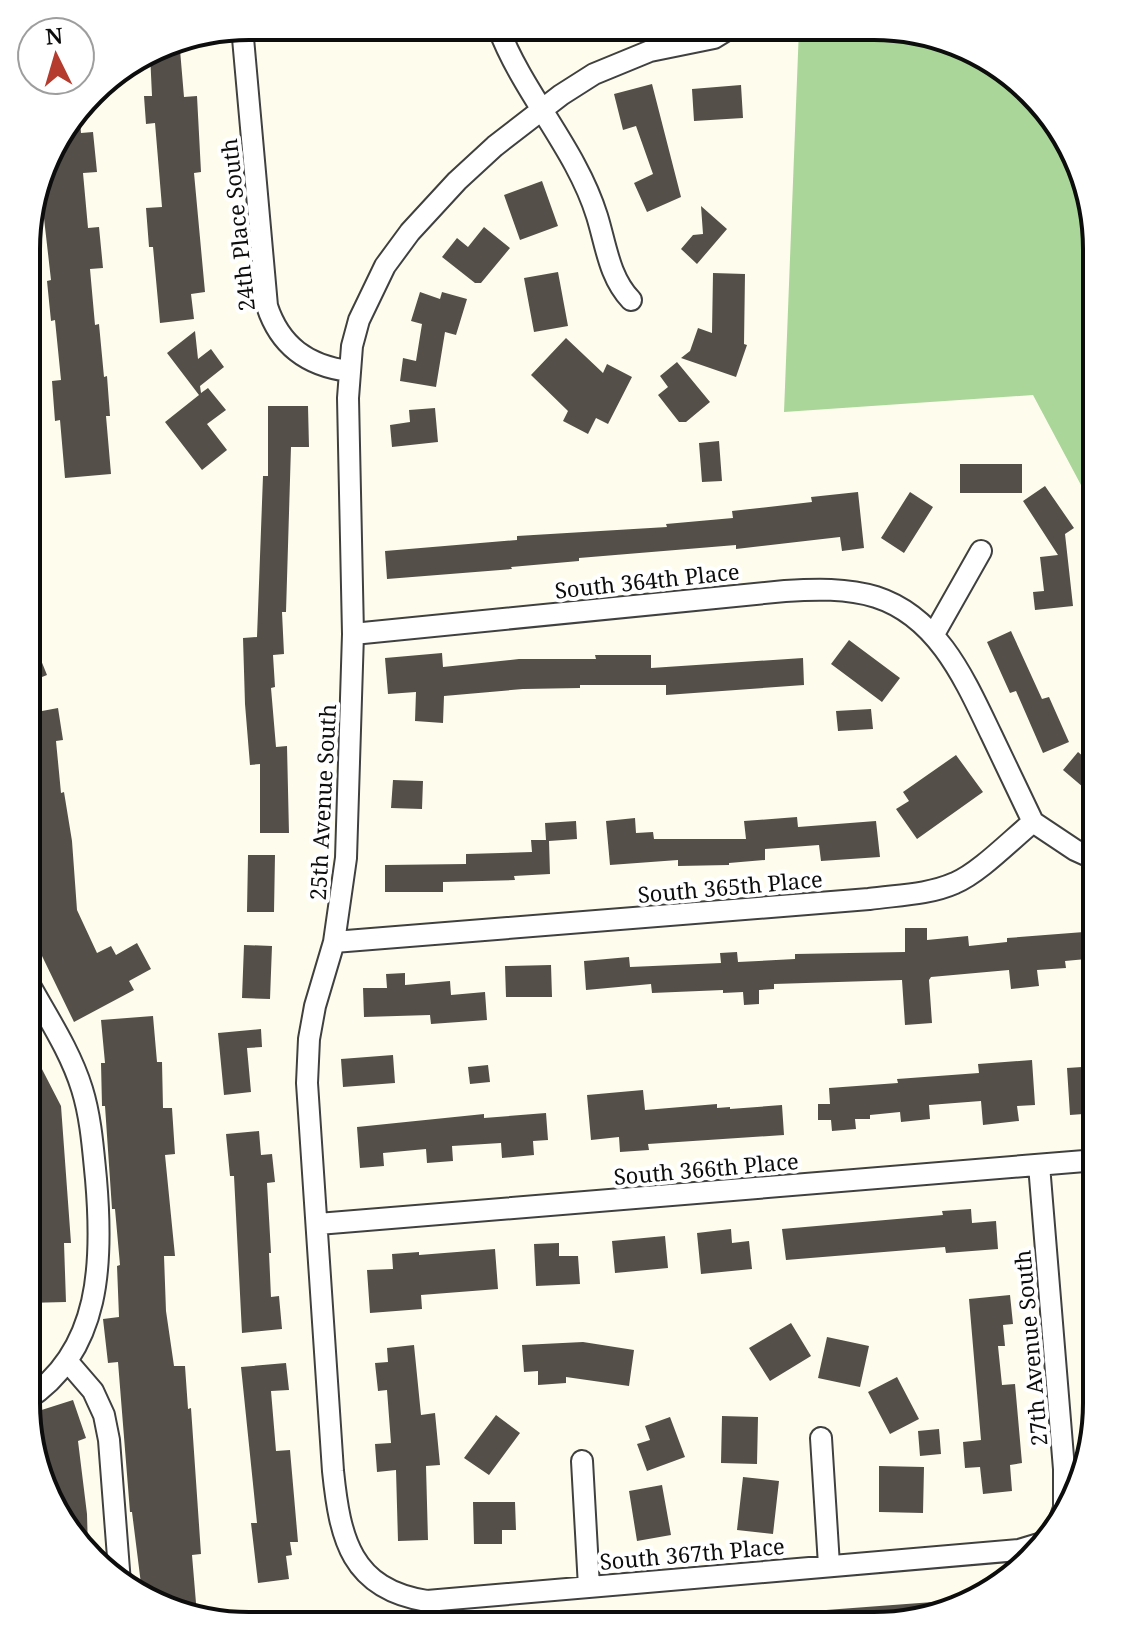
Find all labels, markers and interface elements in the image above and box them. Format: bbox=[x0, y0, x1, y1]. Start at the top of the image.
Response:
north arrow bbox=[16, 16, 96, 96]
text: N bbox=[44, 19, 64, 51]
street label: 24th Place South bbox=[213, 137, 261, 313]
street label: South 364th Place bbox=[553, 555, 741, 605]
street label: 25th Avenue South bbox=[302, 703, 342, 901]
street label: South 365th Place bbox=[636, 863, 824, 909]
street label: South 366th Place bbox=[612, 1145, 800, 1191]
street label: 27th Avenue South bbox=[1006, 1249, 1054, 1447]
street label: South 367th Place bbox=[598, 1530, 786, 1576]

